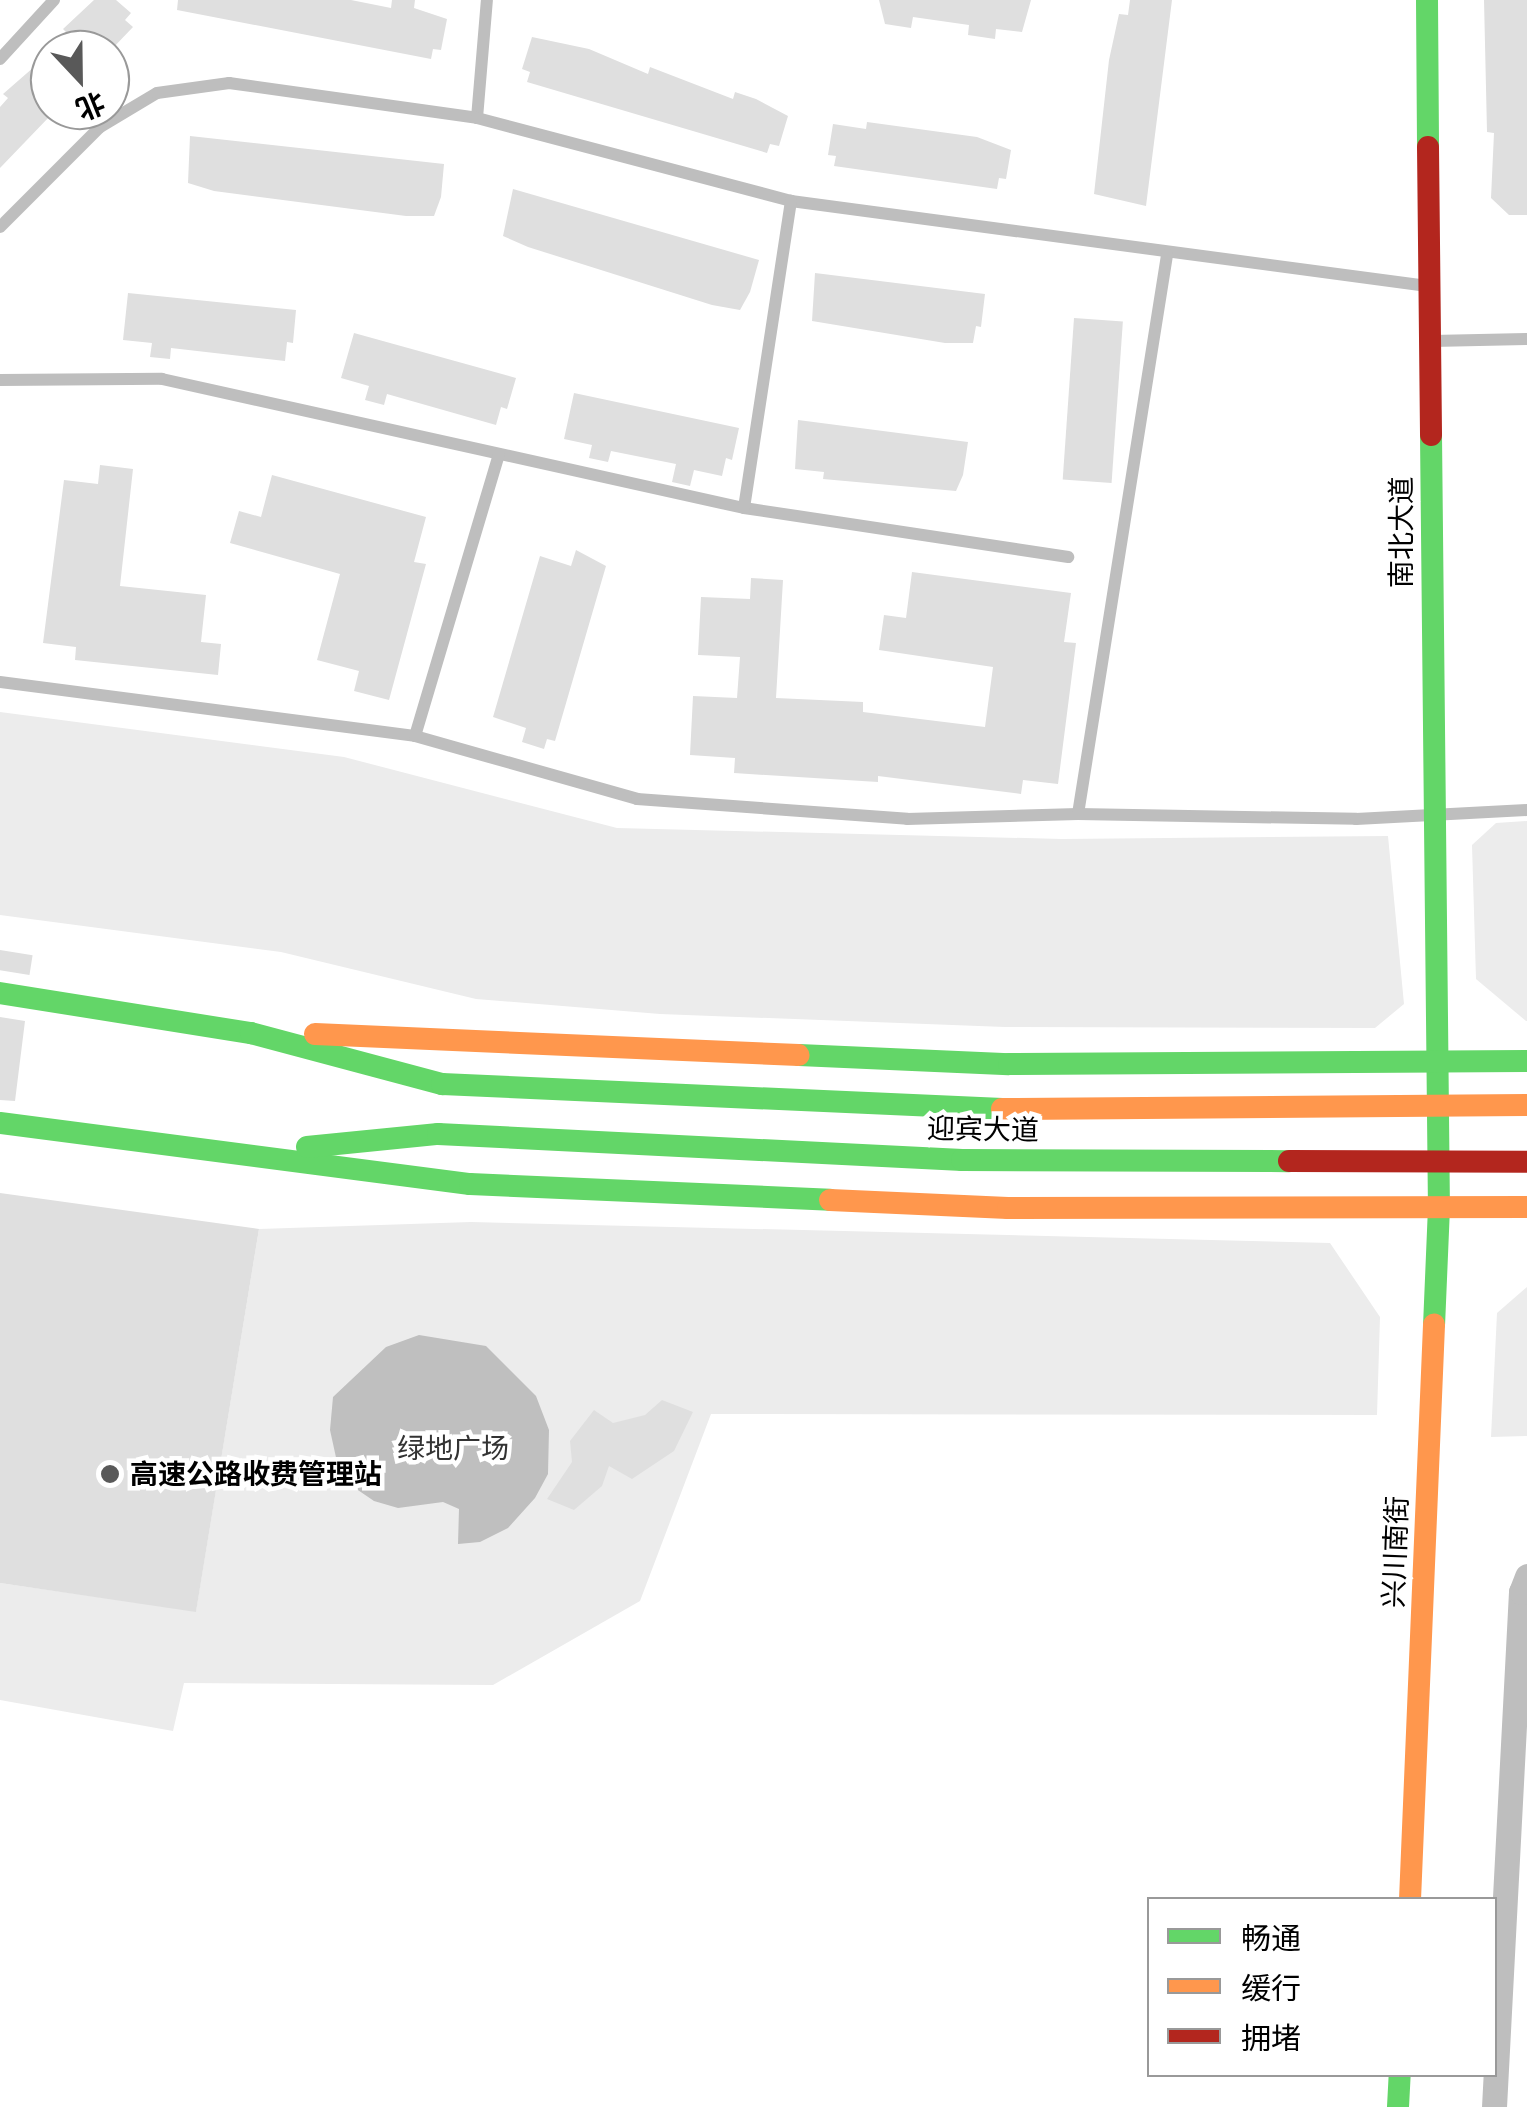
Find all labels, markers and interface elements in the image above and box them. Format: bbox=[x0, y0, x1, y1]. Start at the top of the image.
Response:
north arrow bbox=[30, 30, 130, 130]
text: 北 bbox=[71, 85, 110, 128]
street label: 南北大道 bbox=[1384, 476, 1418, 588]
street label: 迎宾大道 bbox=[927, 1111, 1039, 1147]
park label: 绿地广场 bbox=[397, 1431, 509, 1465]
place label: 高速公路收费管理站 bbox=[130, 1457, 382, 1491]
marker: 高速公路收费管理站 bbox=[99, 1463, 121, 1485]
street label: 兴川南街 bbox=[1376, 1495, 1414, 1609]
legend bbox=[1147, 1897, 1497, 2077]
text: 畅通 bbox=[1241, 1919, 1301, 1957]
text: 缓行 bbox=[1241, 1969, 1301, 2007]
text: 拥堵 bbox=[1241, 2019, 1301, 2057]

